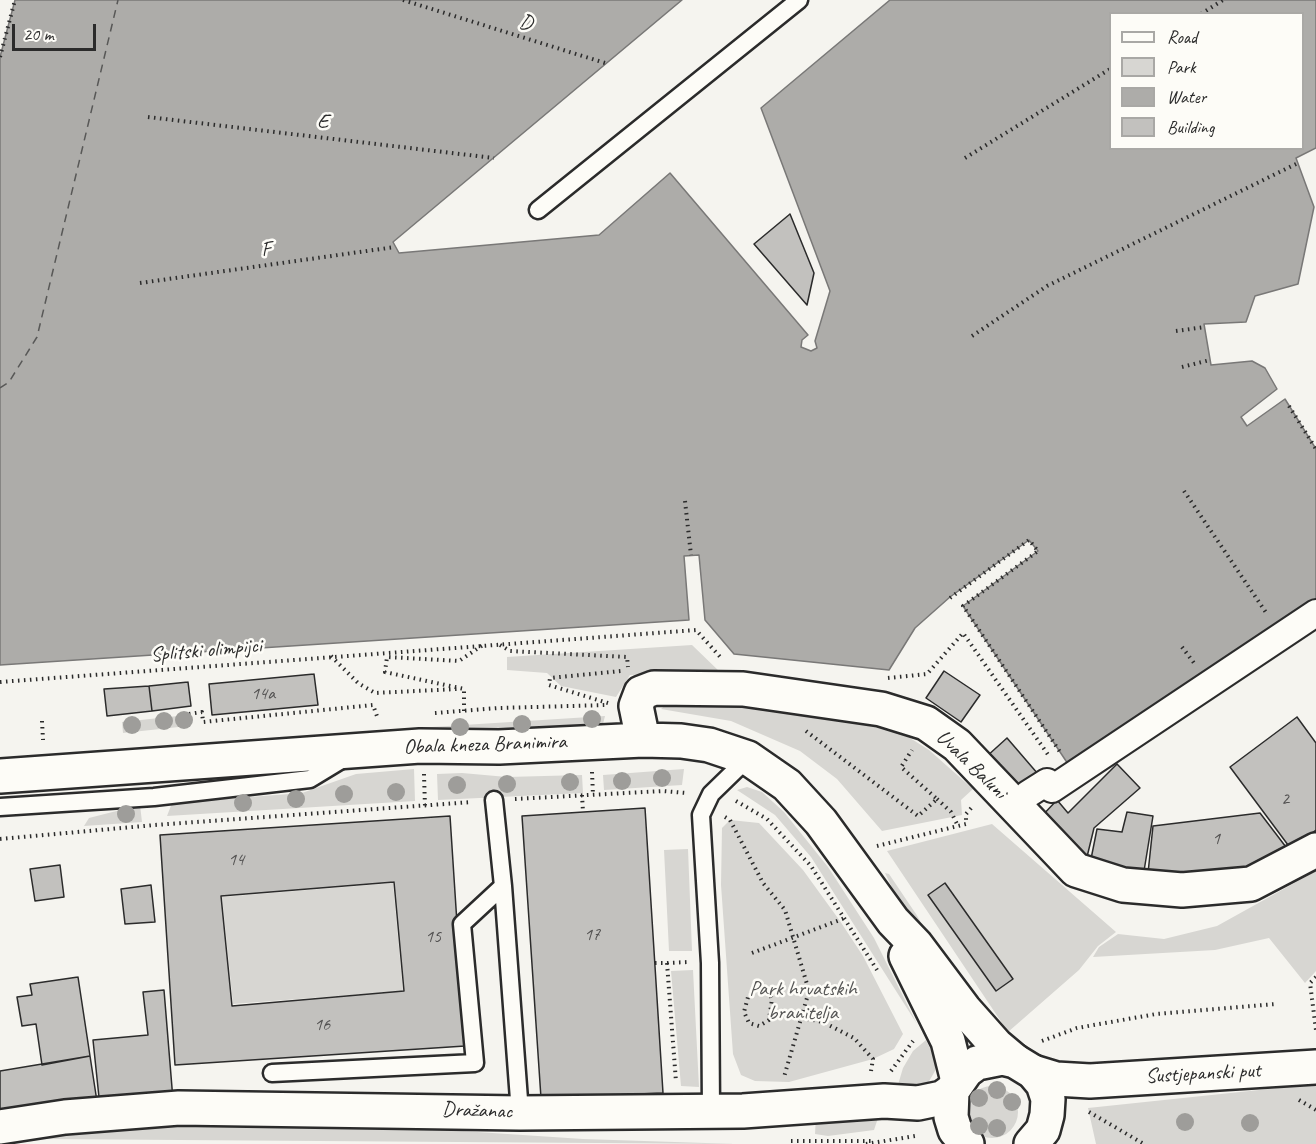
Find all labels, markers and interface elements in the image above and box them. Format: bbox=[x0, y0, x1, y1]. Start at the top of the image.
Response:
street label: D bbox=[517, 9, 535, 37]
scale bar bbox=[15, 12, 99, 50]
legend bbox=[1109, 12, 1304, 150]
text: 20 m bbox=[23, 23, 54, 45]
text: Road bbox=[1167, 26, 1197, 48]
text: Park bbox=[1167, 56, 1196, 78]
text: Water bbox=[1167, 86, 1206, 108]
street label: E bbox=[316, 109, 330, 135]
text: Building bbox=[1167, 116, 1214, 138]
street label: F bbox=[260, 237, 272, 263]
street label: Splitski olimpijci bbox=[149, 634, 263, 668]
house number: 14a bbox=[251, 683, 275, 705]
street label: Uvala Baluni bbox=[930, 725, 1012, 805]
street label: Obala kneza Branimira bbox=[403, 730, 567, 760]
house number: 2 bbox=[1281, 788, 1289, 810]
house number: 1 bbox=[1212, 828, 1220, 850]
house number: 14 bbox=[228, 849, 244, 871]
house number: 17 bbox=[584, 924, 600, 946]
house number: 15 bbox=[425, 926, 441, 948]
park label: Park hrvatskih branitelja bbox=[749, 976, 857, 1026]
house number: 16 bbox=[314, 1014, 330, 1036]
street label: Sustjepanski put bbox=[1145, 1058, 1261, 1090]
street label: Dražanac bbox=[442, 1097, 512, 1125]

